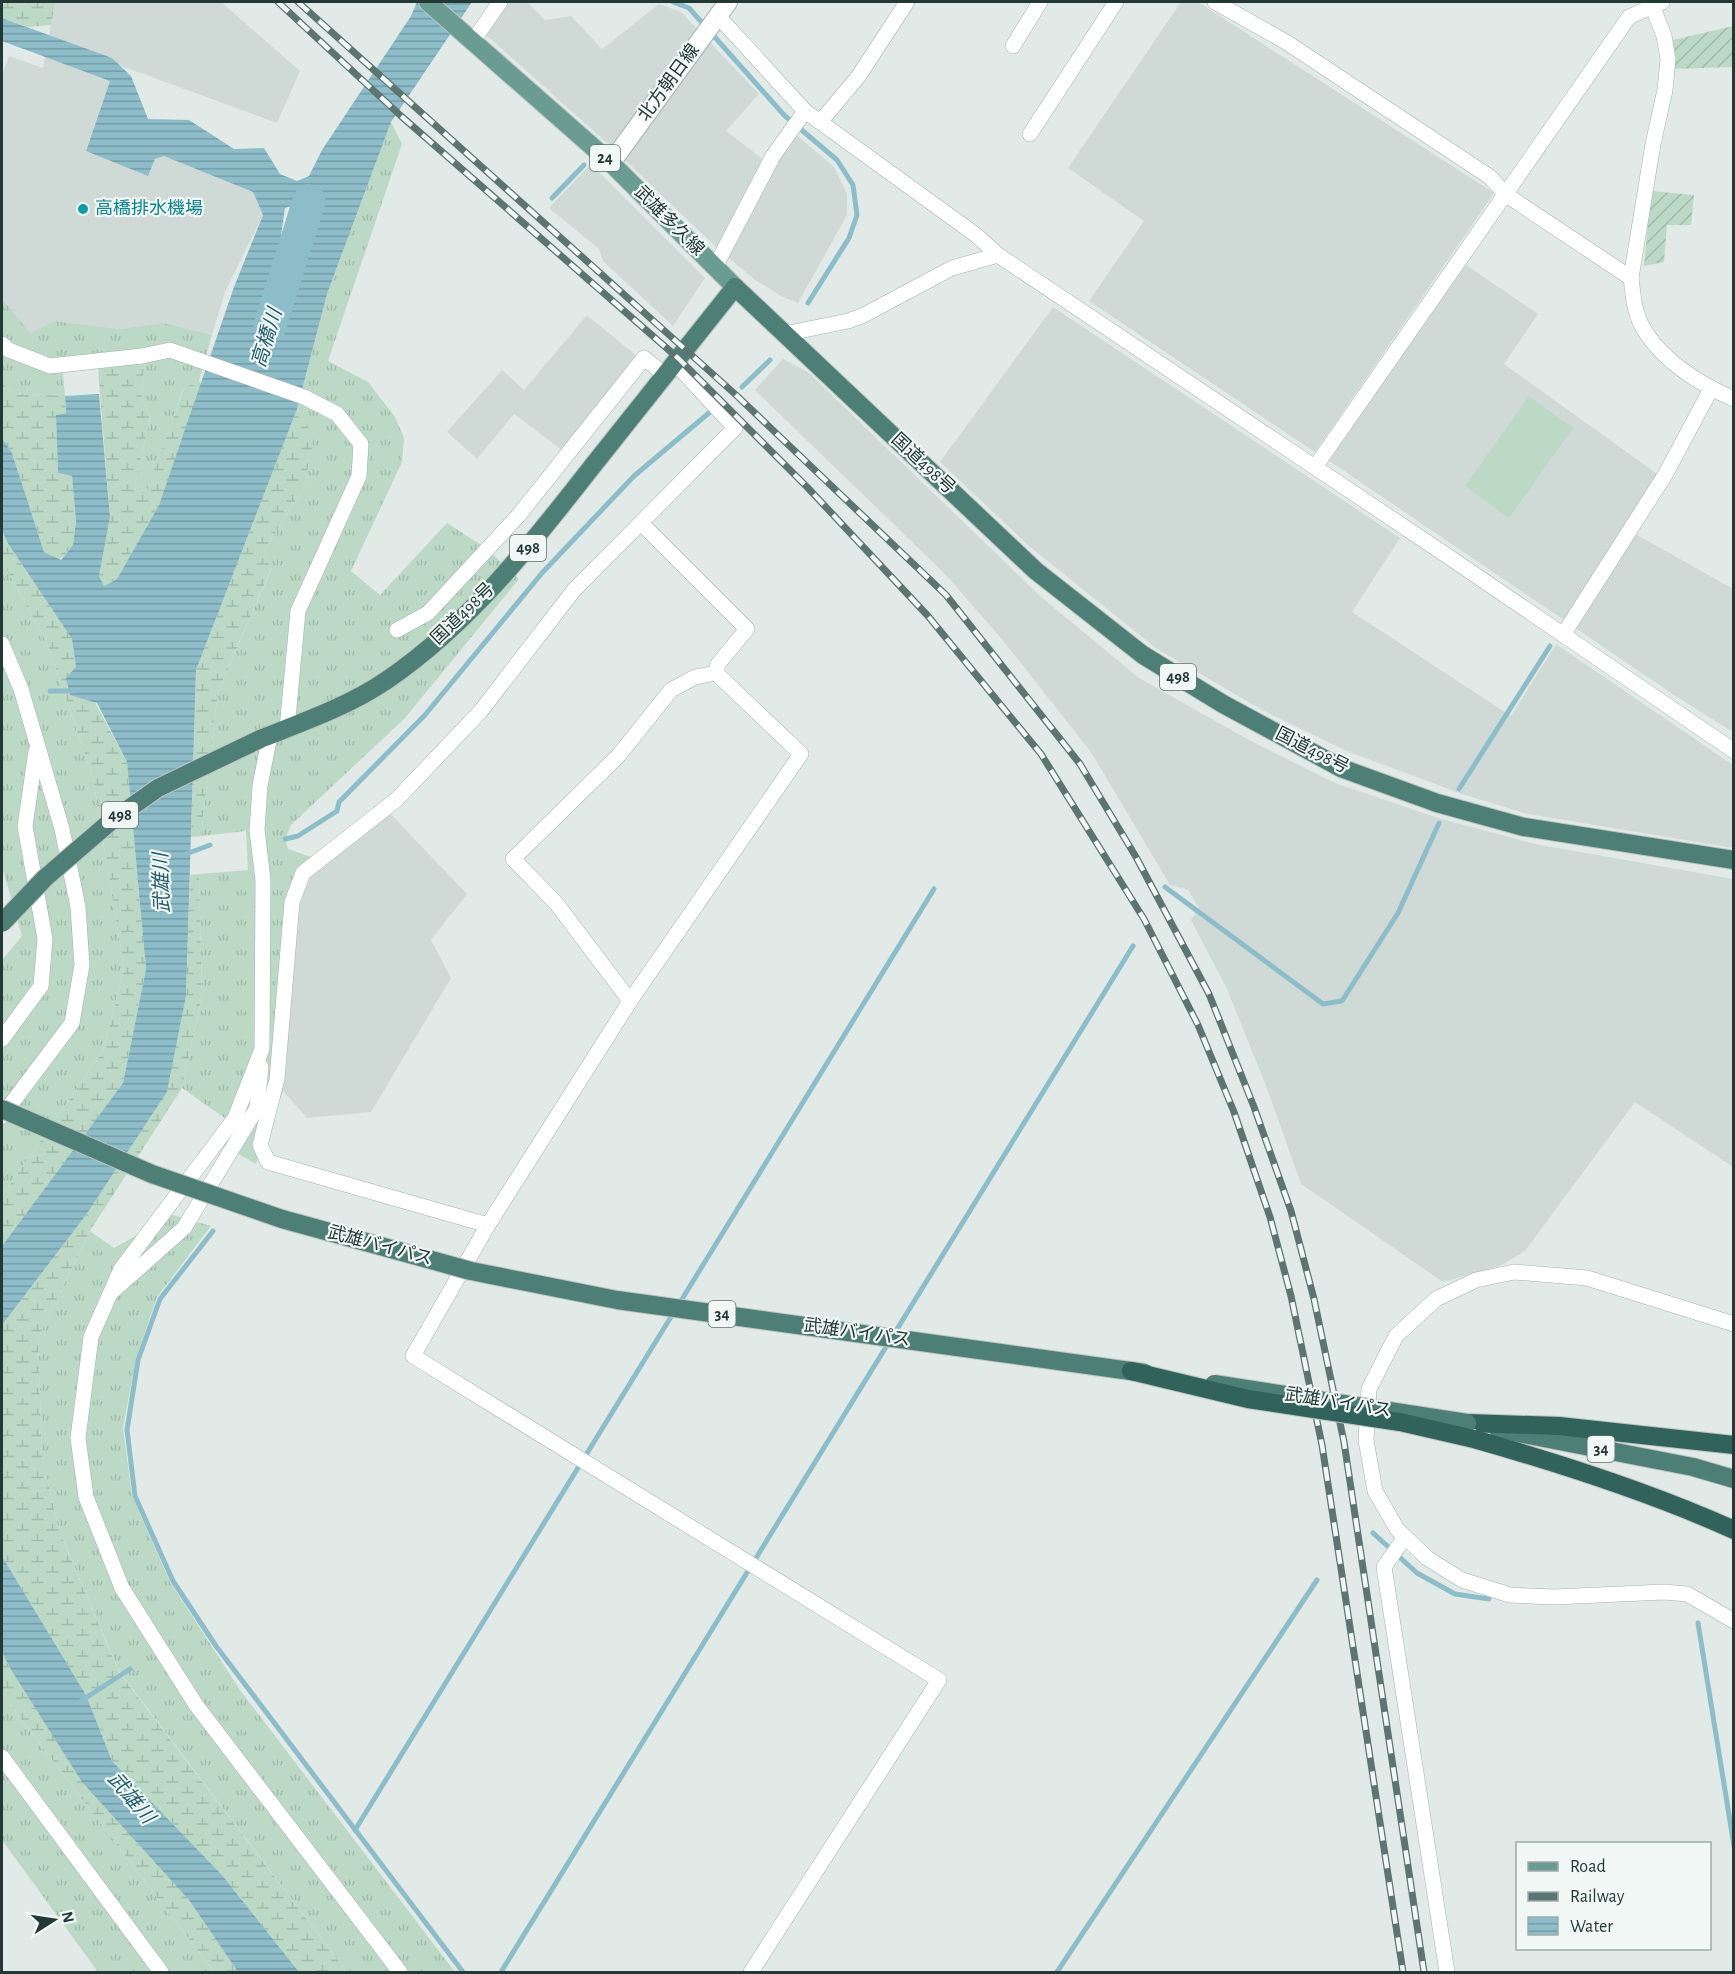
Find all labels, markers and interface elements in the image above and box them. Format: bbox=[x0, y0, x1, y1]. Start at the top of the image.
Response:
street label: 北方朝日線 bbox=[634, 40, 703, 125]
road number: 24 bbox=[590, 145, 620, 171]
street label: 武雄多久線 bbox=[631, 181, 709, 259]
place label: 高橋排水機場 bbox=[95, 198, 203, 218]
marker: 高橋排水機場 bbox=[76, 202, 90, 216]
water label: 高橋川 bbox=[248, 304, 286, 370]
street label: 国道498号 bbox=[888, 429, 960, 498]
road number: 498 bbox=[510, 535, 546, 561]
street label: 国道498号 bbox=[427, 578, 498, 648]
road number: 498 bbox=[1160, 664, 1196, 690]
street label: 国道498号 bbox=[1272, 723, 1352, 777]
road number: 498 bbox=[102, 802, 138, 828]
water label: 武雄川 bbox=[150, 851, 173, 913]
street label: 武雄バイパス bbox=[326, 1221, 435, 1269]
road number: 34 bbox=[708, 1301, 736, 1327]
street label: 武雄バイパス bbox=[802, 1315, 912, 1349]
street label: 武雄バイパス bbox=[1283, 1384, 1393, 1420]
road number: 34 bbox=[1588, 1436, 1614, 1462]
water label: 武雄川 bbox=[104, 1768, 160, 1829]
legend bbox=[1516, 1842, 1711, 1950]
text: Road bbox=[1570, 1858, 1606, 1876]
text: Railway bbox=[1570, 1888, 1625, 1906]
north arrow bbox=[24, 1890, 84, 1950]
text: N bbox=[59, 1910, 77, 1924]
text: Water bbox=[1570, 1918, 1613, 1936]

